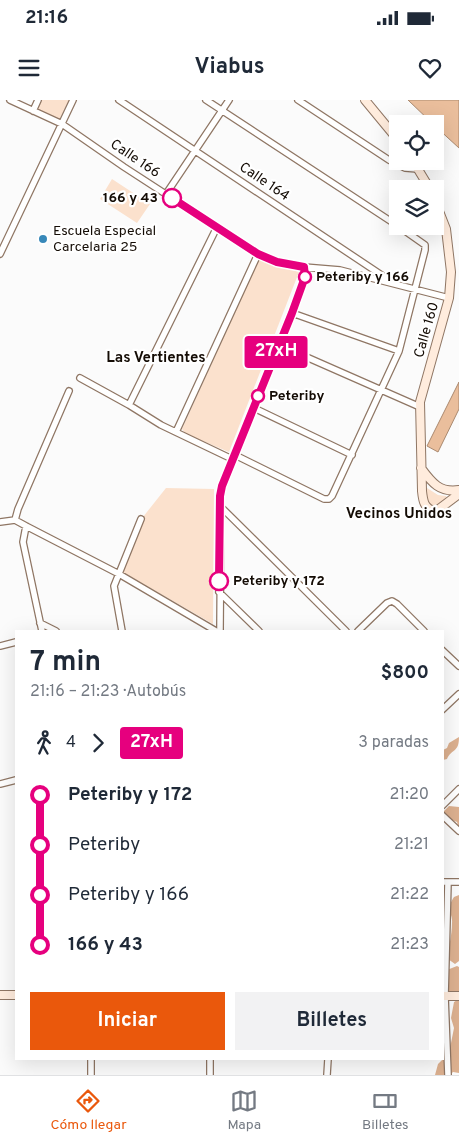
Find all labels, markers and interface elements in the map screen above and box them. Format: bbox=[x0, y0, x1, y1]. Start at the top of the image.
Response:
text: 21:16 bbox=[25, 6, 68, 30]
icon: menu bbox=[15, 54, 43, 82]
text: Viabus bbox=[194, 54, 265, 81]
icon: heart bbox=[416, 54, 444, 82]
map controls bbox=[389, 115, 444, 235]
button: locate bbox=[389, 115, 444, 170]
street label: Calle 166 bbox=[107, 136, 163, 182]
street label: Calle 164 bbox=[236, 159, 292, 205]
button: layers bbox=[389, 180, 444, 235]
marker: 166 y 43 bbox=[162, 188, 182, 208]
place label: 166 y 43 bbox=[103, 190, 158, 207]
place label: Escuela Especial Carcelaria 25 bbox=[53, 223, 156, 256]
marker: Escuela Especial Carcelaria 25 bbox=[37, 233, 49, 245]
place label: Peteriby y 166 bbox=[316, 269, 409, 286]
marker: Peteriby y 166 bbox=[298, 270, 312, 284]
street label: Calle 160 bbox=[411, 300, 443, 360]
line badge: 27xH bbox=[241, 336, 311, 368]
text: 27xH bbox=[255, 340, 297, 363]
district label: Las Vertientes bbox=[106, 349, 206, 368]
place label: Peteriby bbox=[269, 388, 324, 405]
marker: Peteriby bbox=[251, 389, 265, 403]
district label: Vecinos Unidos bbox=[346, 505, 452, 524]
marker: Peteriby y 172 bbox=[209, 571, 229, 591]
place label: Peteriby y 172 bbox=[233, 573, 325, 590]
text: 7 min bbox=[30, 645, 101, 681]
text: $800 bbox=[381, 661, 429, 685]
text: 21:16 – 21:23 · Autobús bbox=[30, 682, 186, 702]
icon: walk bbox=[30, 729, 58, 757]
icon: forward bbox=[84, 729, 112, 757]
text: 27xH bbox=[130, 731, 173, 754]
text: 4 bbox=[66, 733, 76, 753]
text: 3 paradas bbox=[358, 733, 429, 753]
text: Peteriby y 172 bbox=[68, 783, 192, 807]
text: 21:20 bbox=[390, 785, 429, 805]
text: Peteriby bbox=[68, 833, 140, 857]
text: 21:21 bbox=[394, 835, 429, 855]
text: Peteriby y 166 bbox=[68, 883, 189, 907]
text: 21:22 bbox=[390, 885, 429, 905]
text: 166 y 43 bbox=[68, 933, 143, 957]
text: 21:23 bbox=[390, 935, 429, 955]
button: Iniciar bbox=[30, 992, 225, 1050]
button: Billetes bbox=[235, 992, 429, 1050]
tab: Cómo llegar bbox=[50, 1087, 127, 1134]
tab: Mapa bbox=[227, 1087, 261, 1134]
tab: Billetes bbox=[362, 1087, 409, 1134]

